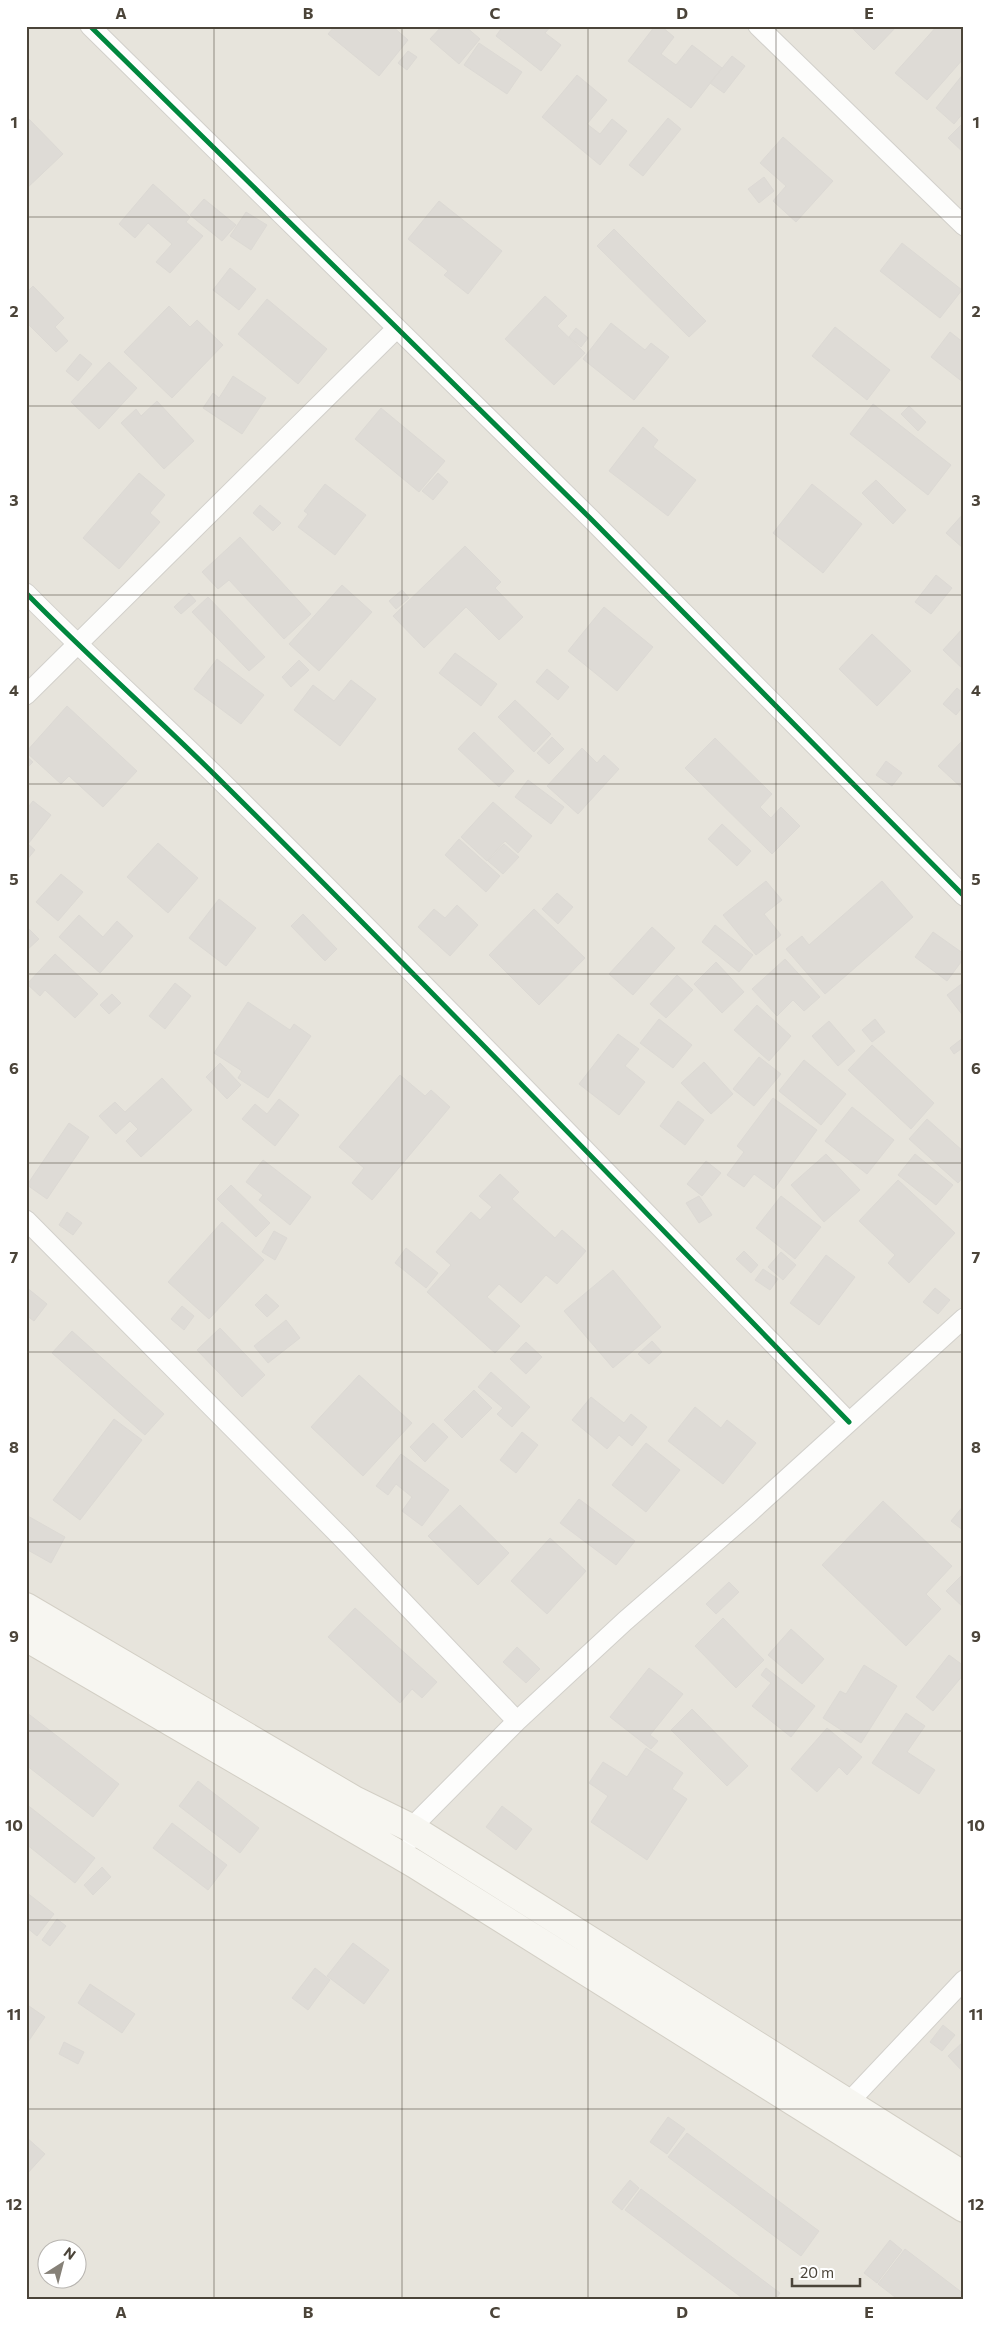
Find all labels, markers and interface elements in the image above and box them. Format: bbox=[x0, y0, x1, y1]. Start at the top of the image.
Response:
text: A bbox=[115, 3, 127, 22]
text: B bbox=[303, 3, 314, 22]
text: C bbox=[490, 3, 501, 22]
text: D bbox=[676, 3, 688, 22]
text: E bbox=[864, 3, 874, 22]
text: 1 bbox=[10, 112, 18, 131]
text: 1 bbox=[972, 112, 980, 131]
text: 2 bbox=[9, 301, 19, 320]
text: 2 bbox=[971, 301, 981, 320]
text: 3 bbox=[9, 490, 19, 509]
text: 3 bbox=[971, 490, 981, 509]
text: 4 bbox=[9, 680, 19, 699]
text: 4 bbox=[971, 680, 981, 699]
text: 5 bbox=[9, 869, 19, 888]
text: 5 bbox=[971, 869, 981, 888]
text: 6 bbox=[9, 1058, 19, 1077]
text: 6 bbox=[971, 1058, 981, 1077]
text: 7 bbox=[10, 1247, 19, 1266]
text: 7 bbox=[972, 1247, 981, 1266]
text: 8 bbox=[9, 1437, 19, 1456]
text: 8 bbox=[971, 1437, 981, 1456]
text: 9 bbox=[9, 1626, 19, 1645]
text: 9 bbox=[971, 1626, 981, 1645]
text: 10 bbox=[5, 1815, 23, 1834]
text: 10 bbox=[967, 1815, 985, 1834]
text: 11 bbox=[7, 2004, 21, 2023]
text: 11 bbox=[969, 2004, 983, 2023]
text: 12 bbox=[6, 2194, 22, 2213]
text: 12 bbox=[968, 2194, 984, 2213]
north arrow bbox=[38, 2238, 88, 2288]
text: N bbox=[61, 2243, 79, 2263]
scale bar bbox=[792, 2256, 860, 2288]
text: 20 m bbox=[800, 2263, 834, 2281]
text: A bbox=[115, 2302, 127, 2321]
text: B bbox=[303, 2302, 314, 2321]
text: C bbox=[490, 2302, 501, 2321]
text: D bbox=[676, 2302, 688, 2321]
text: E bbox=[864, 2302, 874, 2321]

